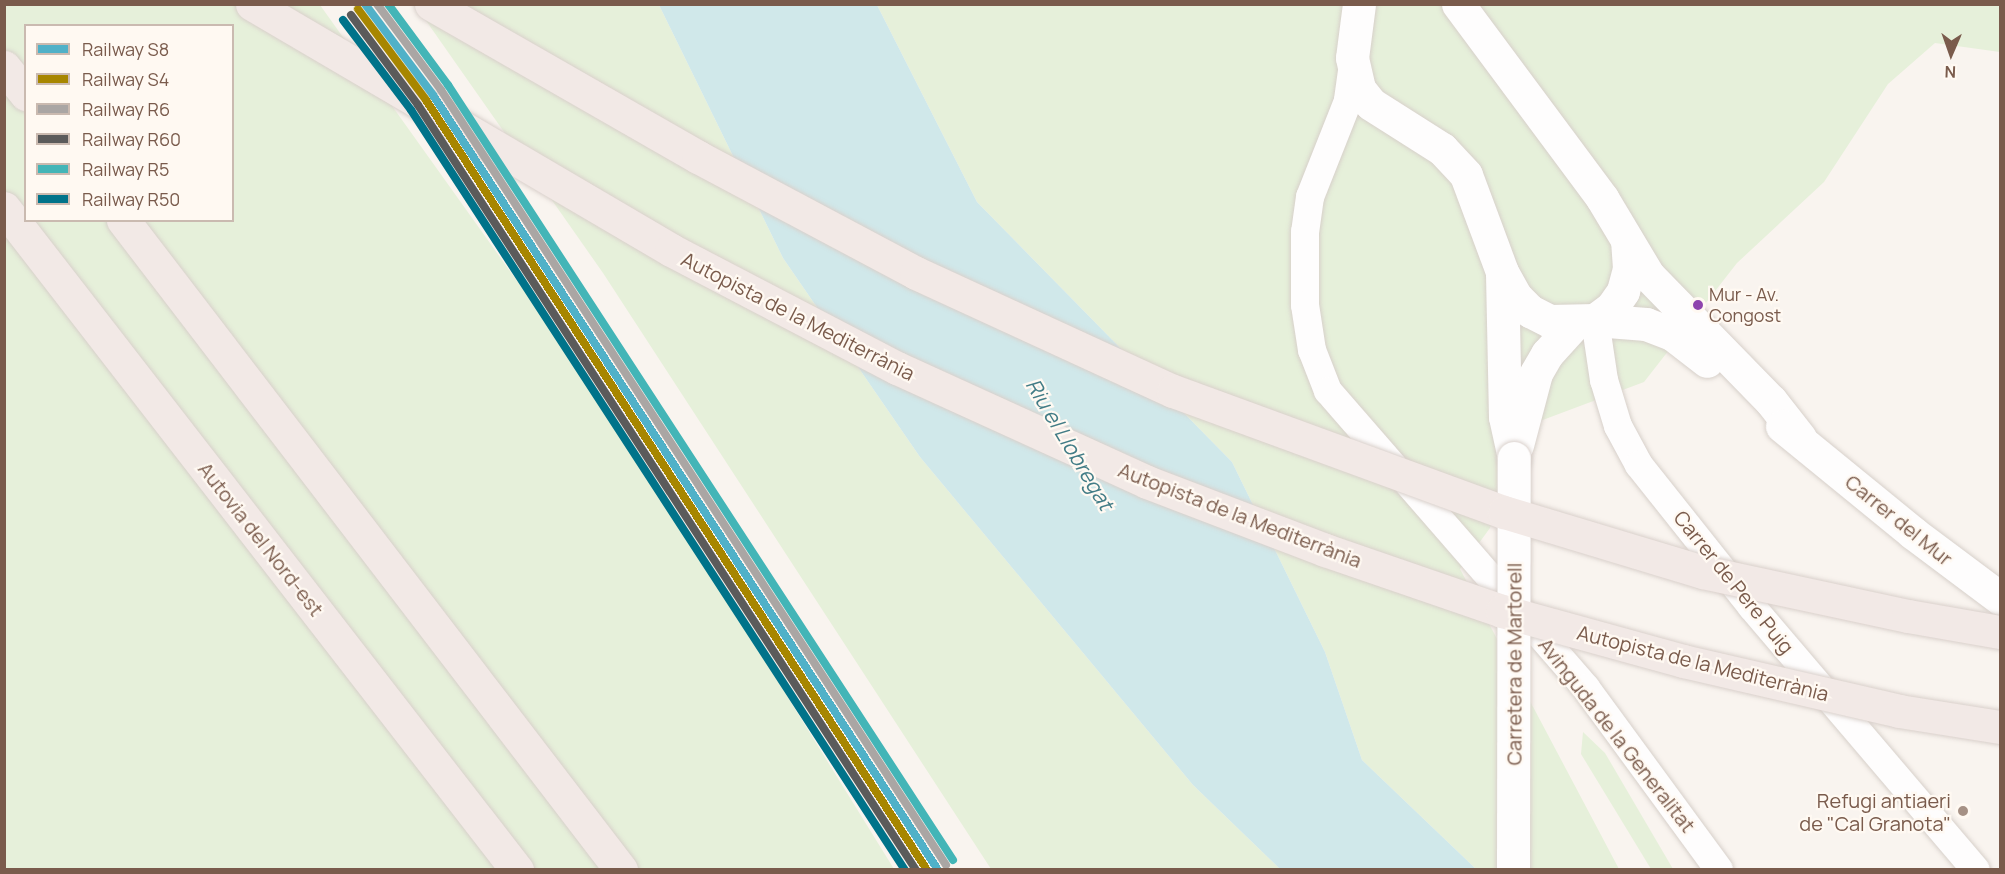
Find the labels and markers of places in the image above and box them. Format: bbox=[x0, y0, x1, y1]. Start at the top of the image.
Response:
place label: Mur - Av. Congost bbox=[1709, 284, 1781, 326]
marker: Mur - Av. Congost bbox=[1692, 299, 1704, 311]
place label: Refugi antiaeri de "Cal Granota" bbox=[1799, 788, 1951, 835]
marker: Refugi antiaeri de "Cal Granota" bbox=[1956, 804, 1970, 818]

